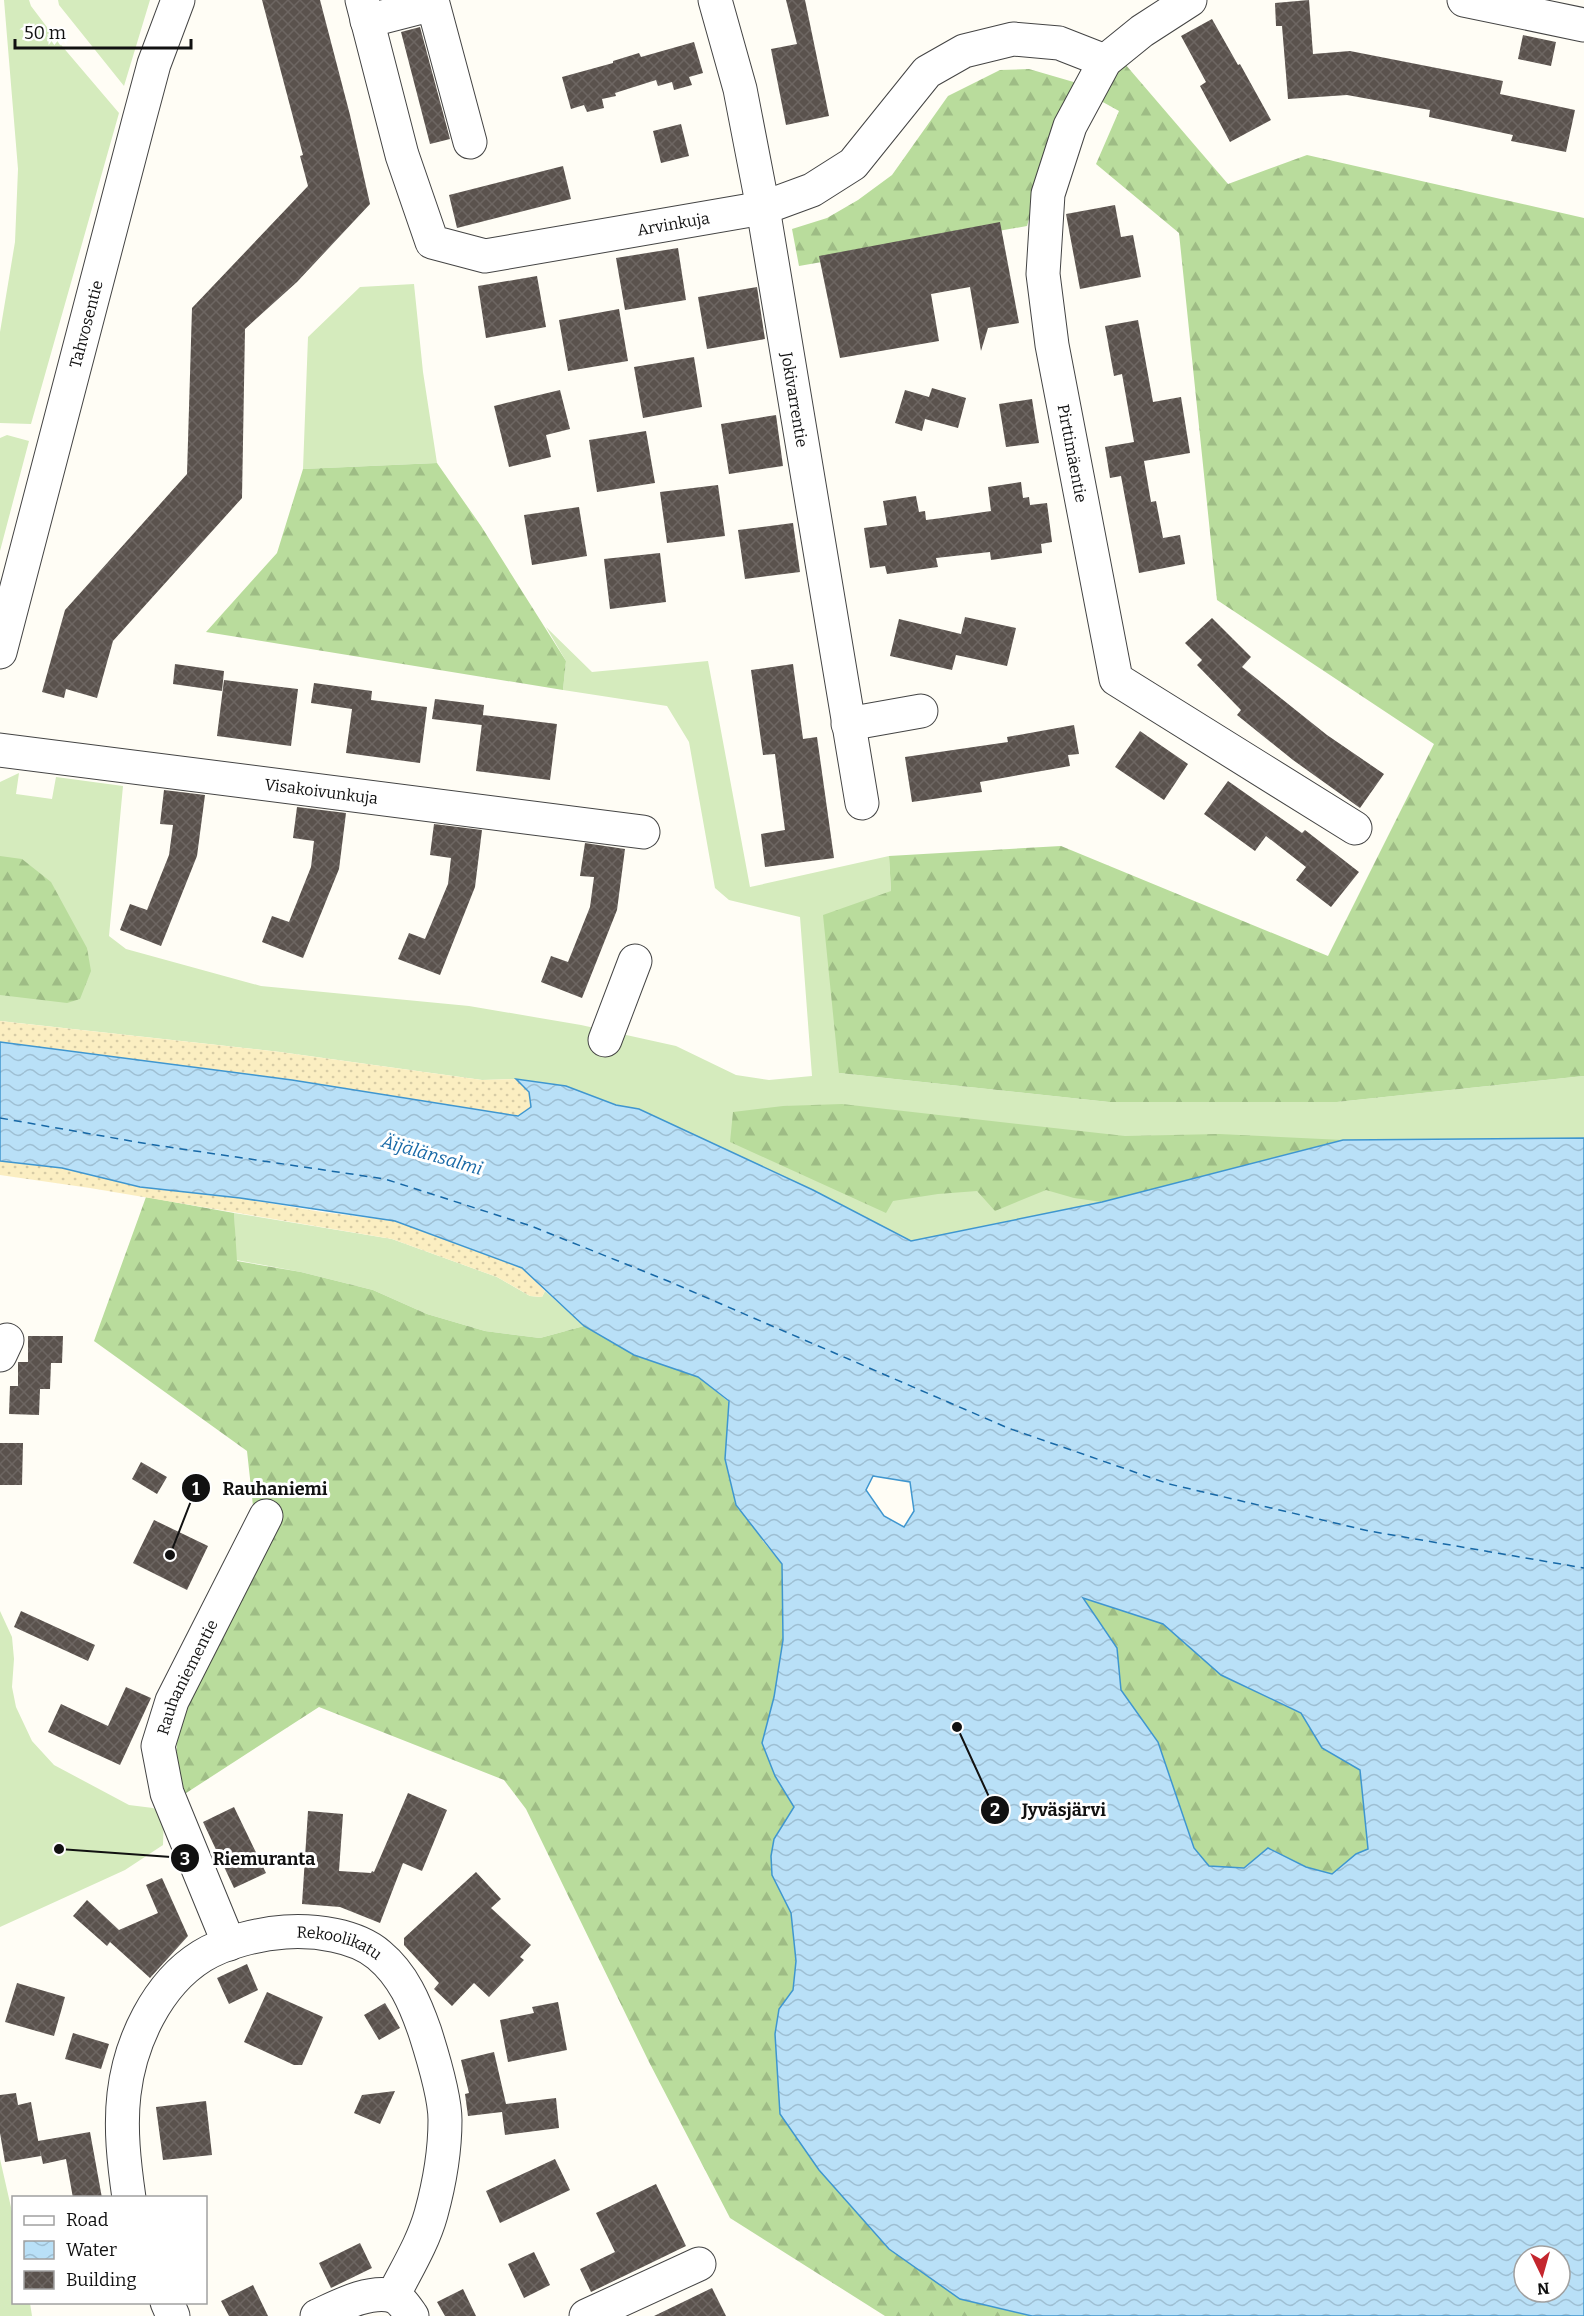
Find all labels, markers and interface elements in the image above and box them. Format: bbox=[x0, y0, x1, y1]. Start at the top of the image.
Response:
scale bar bbox=[15, 12, 190, 50]
text: 50 m bbox=[24, 22, 66, 44]
street label: Arvinkuja bbox=[636, 208, 711, 240]
street label: Tahvosentie bbox=[66, 278, 107, 370]
street label: Jokivarrentie bbox=[777, 350, 812, 449]
street label: Pirttimäentie bbox=[1054, 402, 1091, 504]
street label: Visakoivunkuja bbox=[263, 775, 379, 808]
water label: Äijälänsalmi bbox=[378, 1130, 485, 1180]
callout: Rauhaniemi bbox=[181, 1470, 339, 1506]
text: 1 bbox=[192, 1478, 200, 1500]
text: Rauhaniemi bbox=[223, 1478, 328, 1500]
street label: Rauhaniementie bbox=[153, 1616, 222, 1737]
callout: Jyväsjärvi bbox=[980, 1792, 1118, 1828]
text: 2 bbox=[990, 1799, 1000, 1821]
text: Jyväsjärvi bbox=[1021, 1799, 1106, 1821]
callout: Riemuranta bbox=[170, 1840, 327, 1876]
text: 3 bbox=[180, 1848, 190, 1870]
text: Riemuranta bbox=[213, 1848, 315, 1870]
street label: Rekoolikatu bbox=[297, 1923, 386, 1964]
legend bbox=[12, 2196, 207, 2304]
text: Road bbox=[66, 2209, 109, 2231]
text: Water bbox=[66, 2239, 117, 2261]
north arrow bbox=[1512, 2244, 1572, 2304]
text: Building bbox=[66, 2269, 137, 2291]
text: N bbox=[1536, 2278, 1550, 2298]

